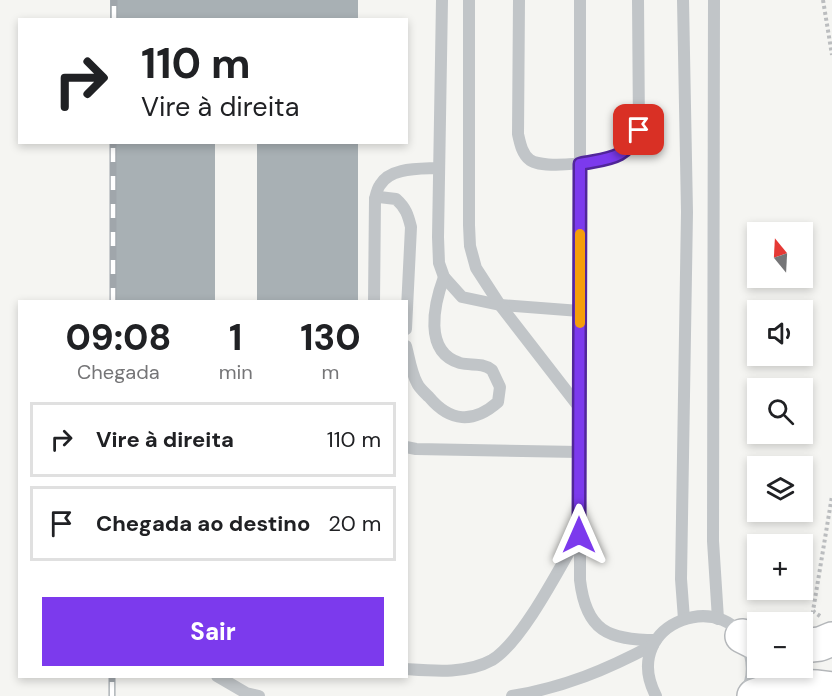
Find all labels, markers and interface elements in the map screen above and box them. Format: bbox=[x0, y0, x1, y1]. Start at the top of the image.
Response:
text: 110 m bbox=[141, 36, 251, 91]
icon: right bbox=[42, 42, 120, 120]
text: Vire à direita bbox=[141, 89, 299, 124]
pin bbox=[613, 104, 664, 155]
icon: arrive bbox=[622, 113, 655, 146]
north arrow bbox=[747, 222, 813, 288]
map controls bbox=[747, 222, 813, 678]
button: sound bbox=[747, 300, 813, 366]
text: 09:08 bbox=[65, 314, 171, 361]
text: 1 bbox=[229, 314, 242, 361]
text: 130 bbox=[300, 314, 361, 361]
text: Chegada bbox=[77, 359, 160, 385]
text: min bbox=[219, 359, 253, 385]
text: m bbox=[321, 359, 339, 385]
button: search bbox=[747, 378, 813, 444]
icon: right bbox=[45, 423, 78, 456]
text: Vire à direita bbox=[96, 425, 234, 454]
text: 110 m bbox=[327, 425, 381, 454]
button: layers bbox=[747, 456, 813, 522]
position arrow bbox=[547, 503, 611, 567]
icon: arrive bbox=[45, 507, 78, 540]
text: Chegada ao destino bbox=[96, 509, 310, 538]
text: 20 m bbox=[328, 509, 381, 538]
button: + bbox=[747, 534, 813, 600]
button: Sair bbox=[42, 597, 384, 666]
button: − bbox=[747, 612, 813, 678]

